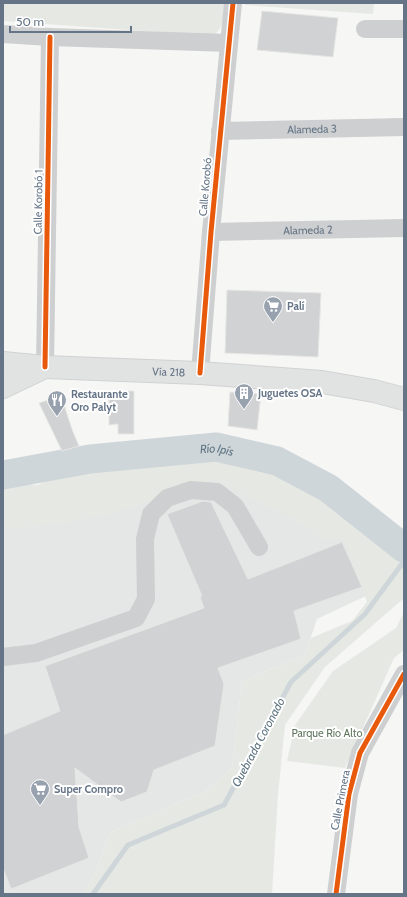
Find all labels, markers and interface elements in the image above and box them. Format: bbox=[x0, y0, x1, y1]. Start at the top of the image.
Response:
scale bar bbox=[10, 8, 131, 34]
text: 50 m bbox=[16, 14, 44, 29]
street label: Alameda 3 bbox=[287, 121, 337, 137]
street label: Calle Korobó bbox=[195, 157, 215, 217]
street label: Calle Korobó 1 bbox=[30, 169, 46, 235]
street label: Alameda 2 bbox=[283, 222, 333, 238]
supermarket icon: Palí bbox=[262, 295, 284, 323]
place label: Palí bbox=[287, 299, 305, 313]
street label: Vía 218 bbox=[152, 364, 186, 379]
building icon: Juguetes OSA bbox=[233, 382, 255, 410]
place label: Juguetes OSA bbox=[257, 386, 323, 400]
place label: Restaurante Oro Palyt bbox=[71, 387, 128, 414]
restaurant icon: Restaurante Oro Palyt bbox=[46, 389, 68, 417]
water label: Río Ipís bbox=[199, 440, 236, 458]
water label: Quebrada Coronado bbox=[228, 695, 288, 789]
park label: Parque Río Alto bbox=[291, 726, 363, 740]
street label: Calle Primera bbox=[327, 768, 353, 831]
supermarket icon: Super Compro bbox=[29, 778, 51, 806]
place label: Super Compro bbox=[54, 782, 123, 796]

